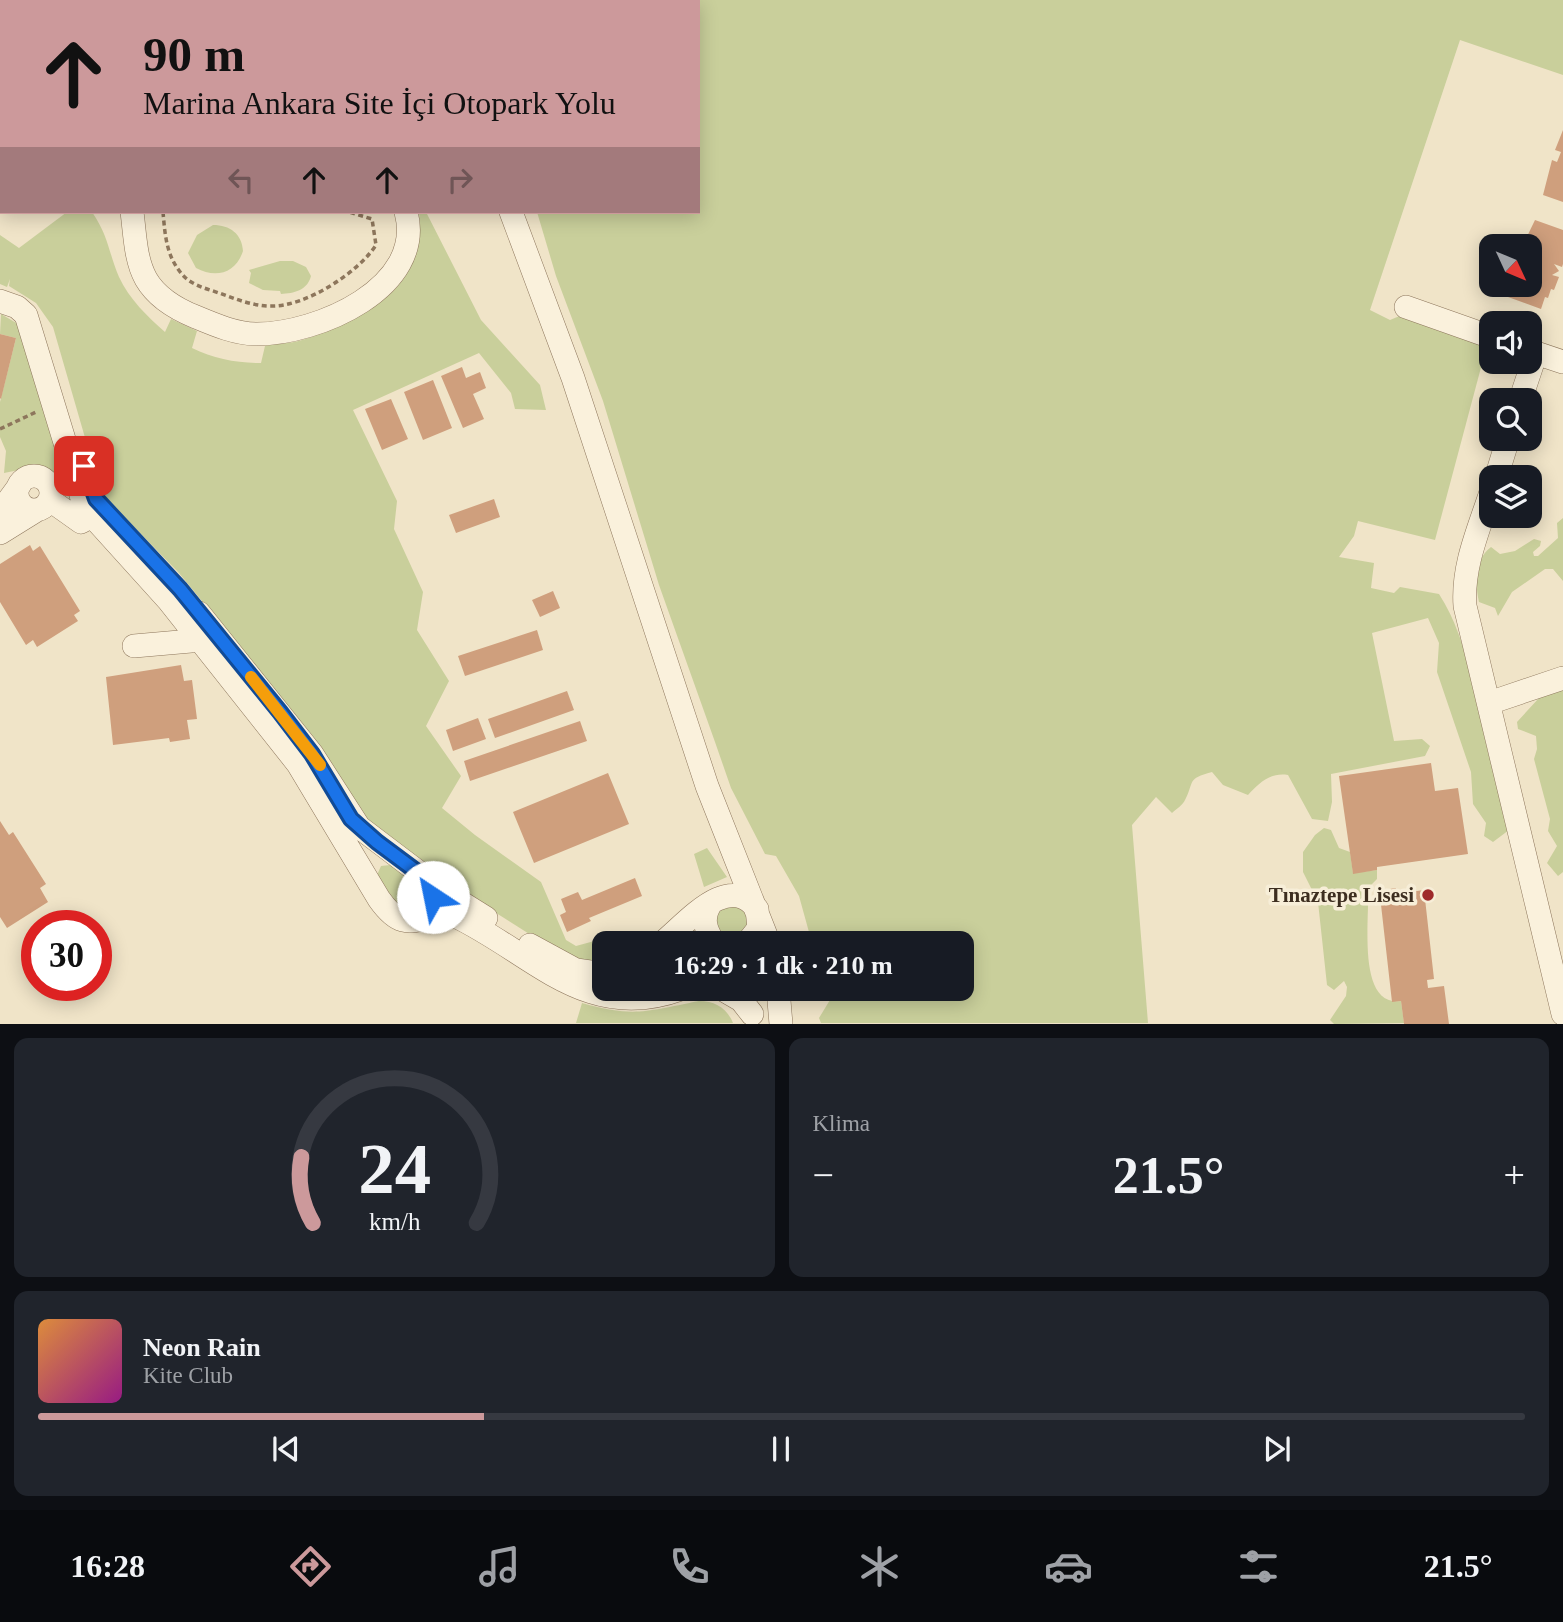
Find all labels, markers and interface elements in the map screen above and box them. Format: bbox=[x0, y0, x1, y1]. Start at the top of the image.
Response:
text: 90 m bbox=[143, 27, 245, 82]
icon: ahead bbox=[28, 28, 119, 119]
text: Marina Ankara Site İçi Otopark Yolu bbox=[143, 85, 616, 121]
icon: left bbox=[222, 161, 260, 199]
icon: ahead bbox=[295, 161, 333, 199]
icon: ahead bbox=[368, 161, 406, 199]
icon: right bbox=[441, 161, 479, 199]
north arrow bbox=[1479, 234, 1542, 298]
map controls bbox=[1479, 234, 1542, 528]
button: sound bbox=[1479, 311, 1542, 374]
button: search bbox=[1479, 388, 1542, 451]
pin bbox=[54, 436, 114, 496]
icon: arrive bbox=[65, 447, 103, 485]
button: layers bbox=[1479, 465, 1542, 528]
position arrow bbox=[396, 860, 470, 934]
place label: Tınaztepe Lisesi bbox=[1269, 883, 1414, 907]
marker: Tınaztepe Lisesi bbox=[1420, 887, 1436, 903]
speed limit sign: 30 bbox=[21, 910, 112, 1001]
text: 16:29 · 1 dk · 210 m bbox=[673, 951, 893, 980]
text: Klima bbox=[813, 1111, 870, 1136]
text: 24 bbox=[358, 1129, 431, 1210]
text: 21.5° bbox=[1113, 1147, 1225, 1204]
text: − bbox=[813, 1154, 834, 1196]
text: + bbox=[1504, 1154, 1525, 1196]
text: km/h bbox=[369, 1208, 420, 1235]
text: Neon Rain bbox=[143, 1333, 261, 1362]
text: Kite Club bbox=[143, 1363, 233, 1388]
icon: previous bbox=[267, 1430, 305, 1468]
icon: pause bbox=[762, 1430, 800, 1468]
icon: next bbox=[1258, 1430, 1296, 1468]
icon: directions bbox=[286, 1542, 335, 1591]
icon: music bbox=[475, 1542, 524, 1591]
icon: phone bbox=[665, 1542, 714, 1591]
icon: climate bbox=[855, 1542, 904, 1591]
icon: car bbox=[1044, 1542, 1093, 1591]
icon: filters bbox=[1234, 1542, 1283, 1591]
text: 16:28 bbox=[70, 1548, 145, 1584]
text: 21.5° bbox=[1424, 1548, 1493, 1584]

